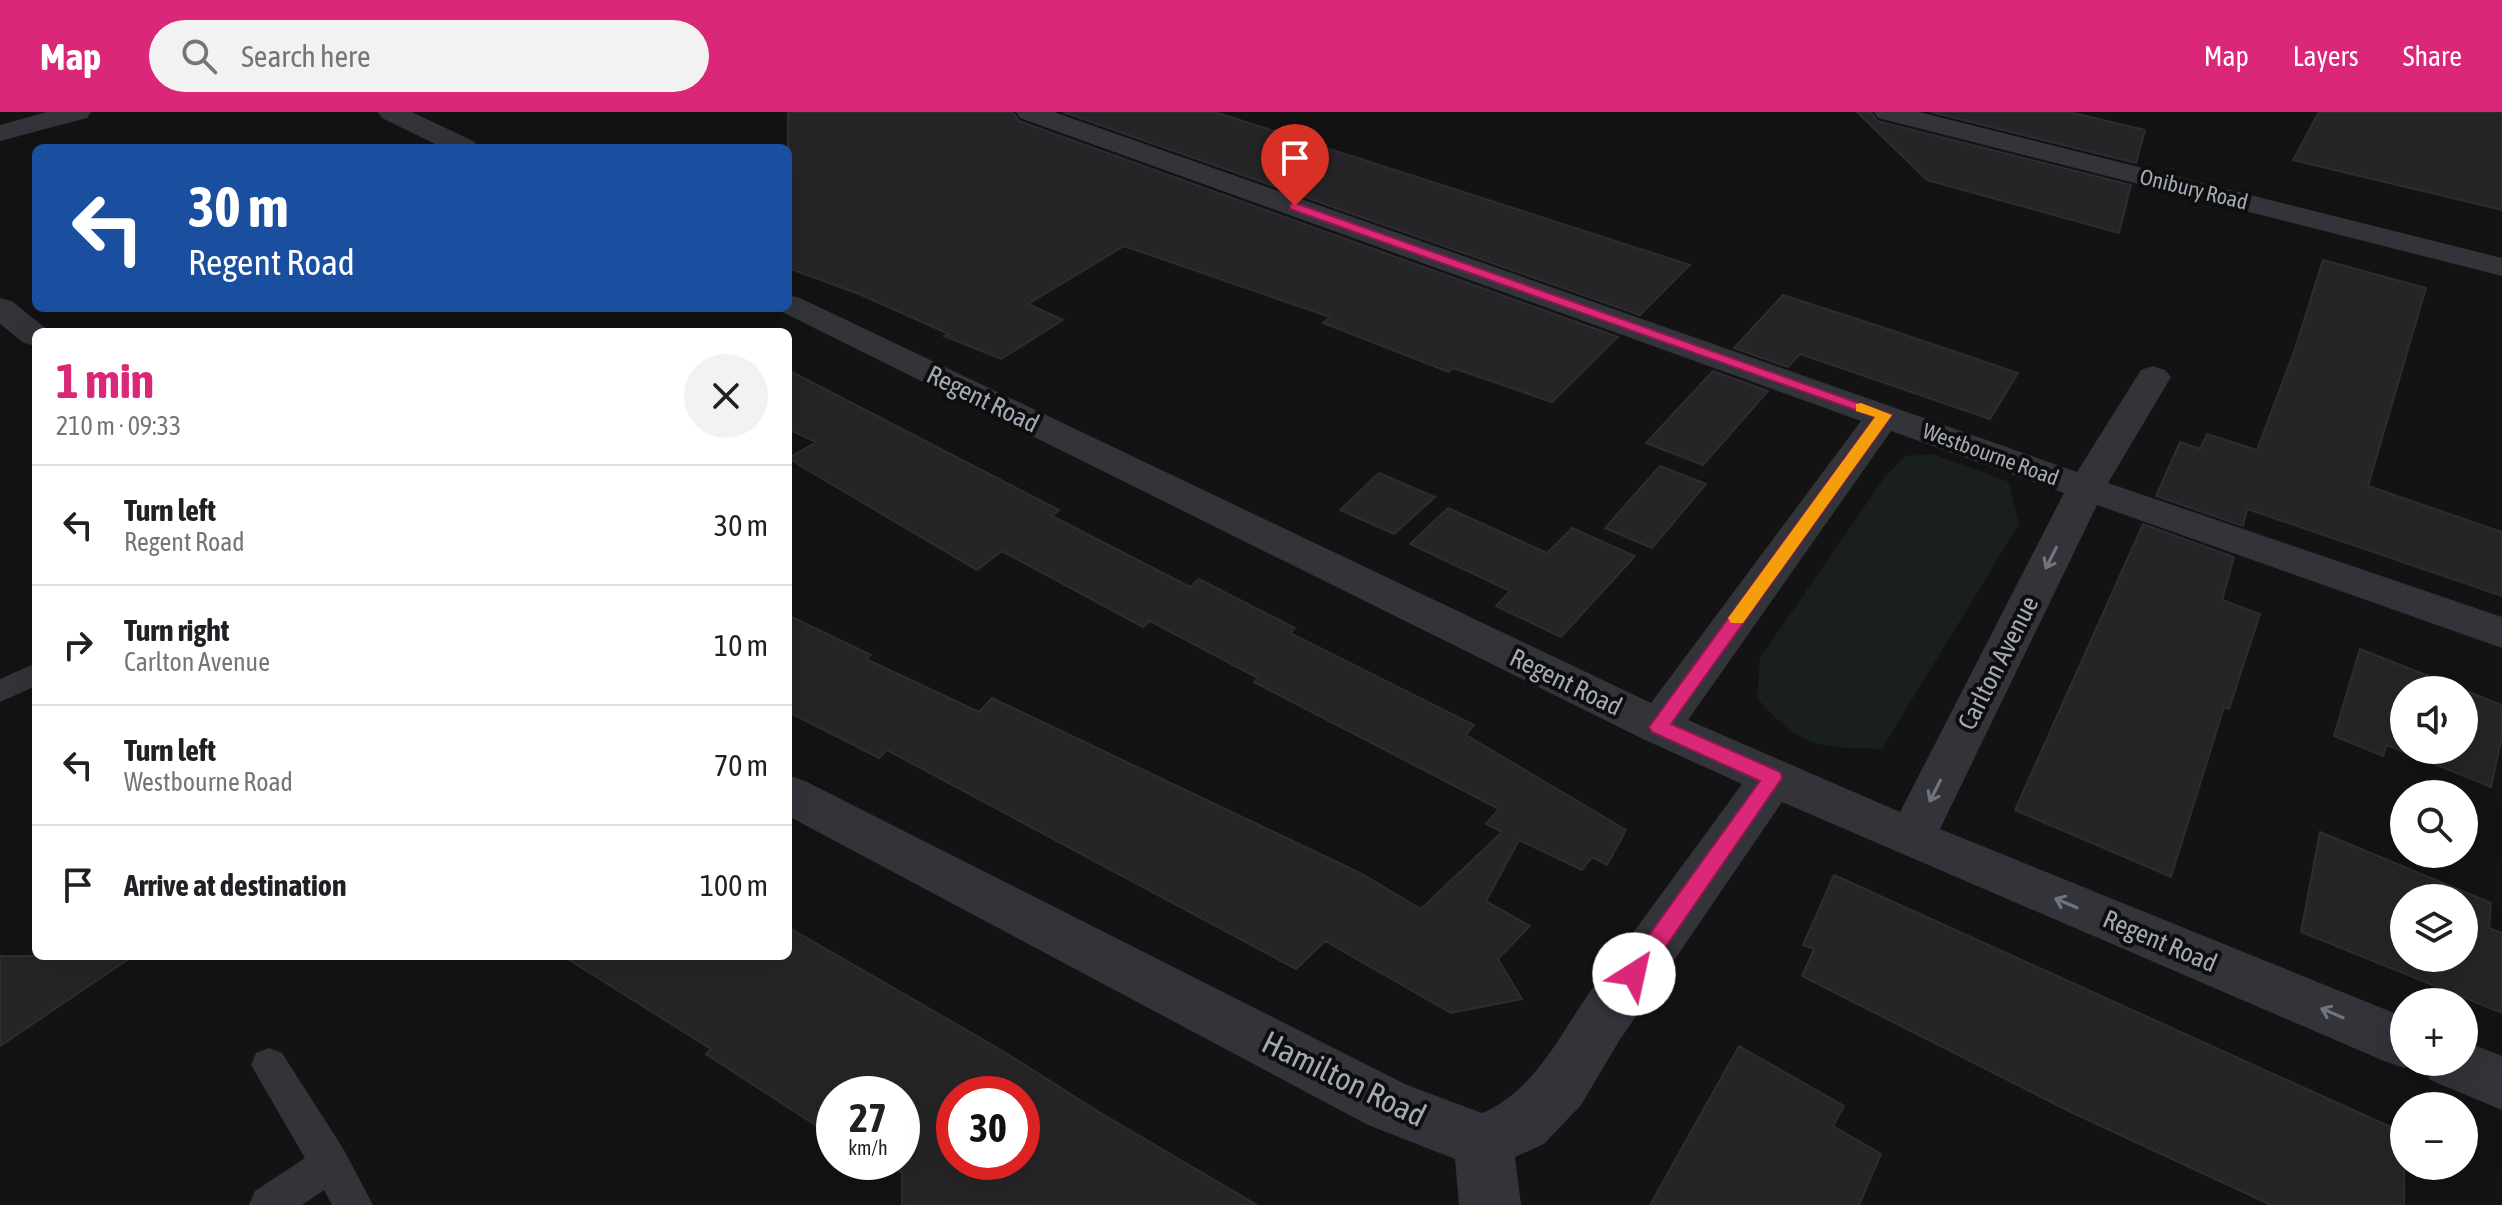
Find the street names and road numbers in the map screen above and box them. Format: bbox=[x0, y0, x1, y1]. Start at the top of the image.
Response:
street label: Onibury Road bbox=[2137, 163, 2251, 215]
street label: Regent Road bbox=[922, 359, 1044, 439]
street label: Westbourne Road bbox=[1919, 417, 2063, 491]
street label: Carlton Avenue bbox=[1952, 591, 2044, 735]
street label: Regent Road bbox=[1505, 642, 1627, 722]
street label: Regent Road bbox=[2099, 904, 2221, 978]
street label: Hamilton Road bbox=[1256, 1023, 1432, 1134]

